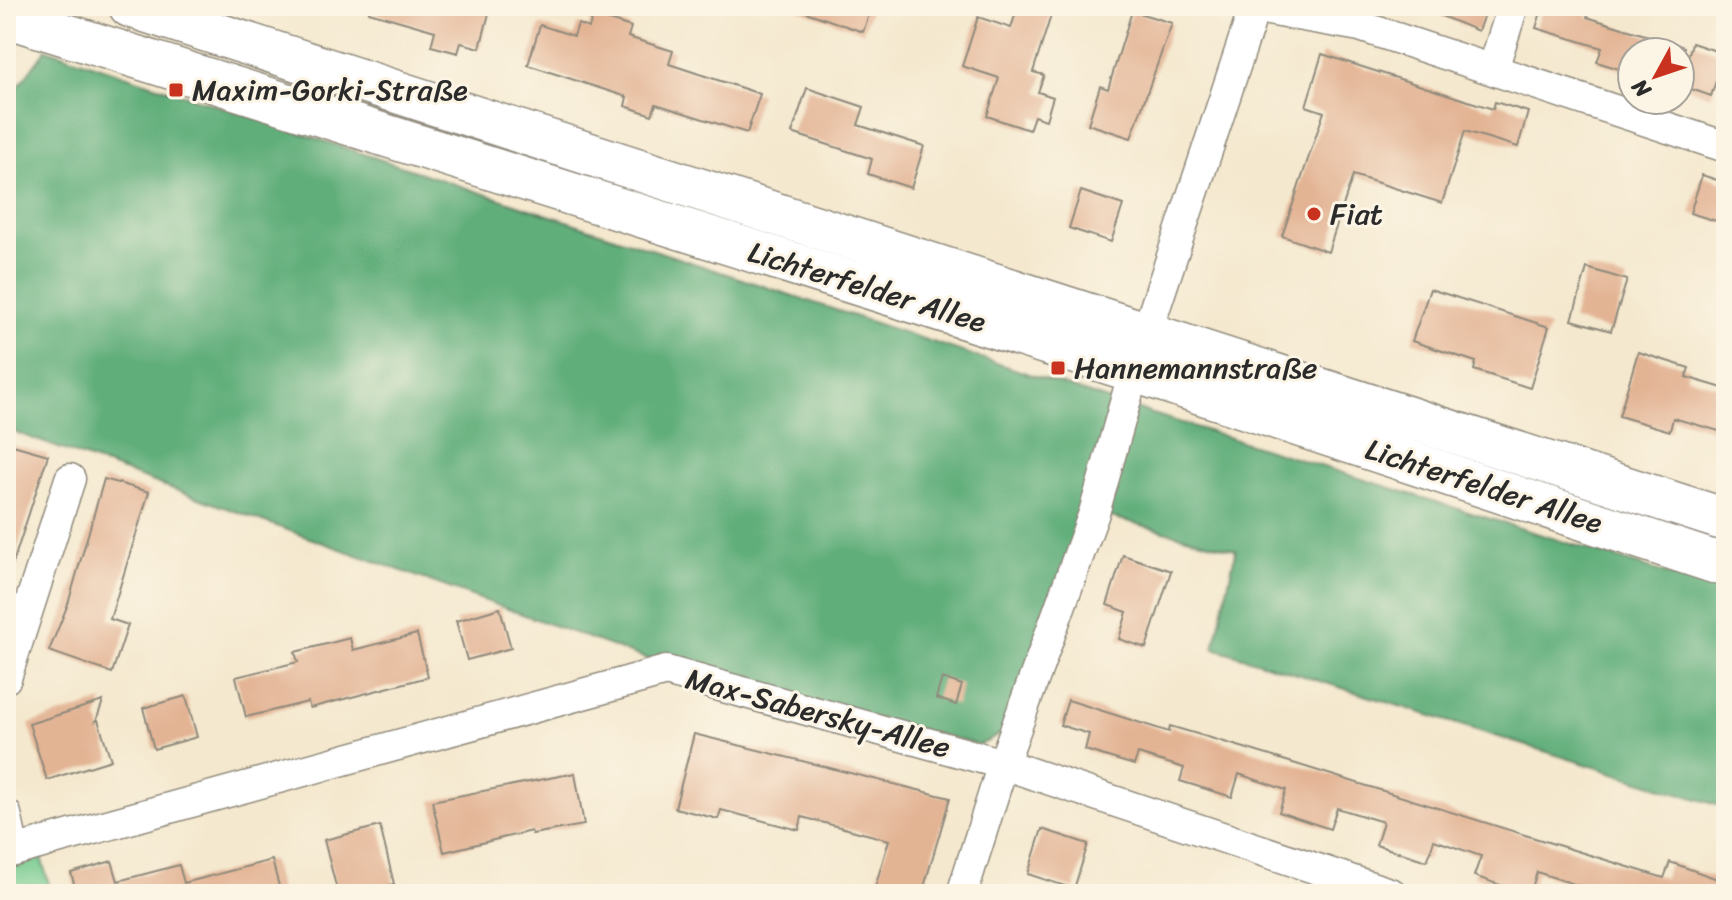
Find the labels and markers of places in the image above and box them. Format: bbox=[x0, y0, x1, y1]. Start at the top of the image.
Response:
place label: Maxim-Gorki-Straße bbox=[192, 63, 468, 117]
marker: Maxim-Gorki-Straße bbox=[167, 81, 185, 99]
place label: Fiat bbox=[1330, 187, 1383, 241]
marker: Fiat bbox=[1305, 205, 1323, 223]
place label: Hannemannstraße bbox=[1074, 341, 1317, 395]
marker: Hannemannstraße bbox=[1049, 359, 1067, 377]

